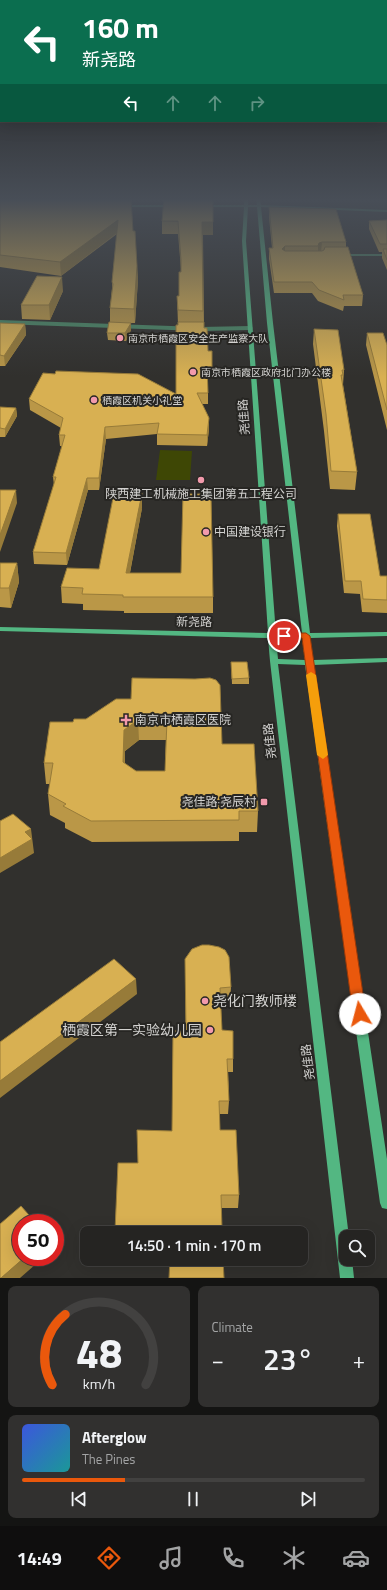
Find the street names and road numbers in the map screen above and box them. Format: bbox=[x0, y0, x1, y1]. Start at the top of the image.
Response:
street label: 尧佳路 bbox=[233, 398, 254, 436]
street label: 新尧路 bbox=[176, 612, 212, 631]
street label: 尧佳路 bbox=[258, 722, 281, 760]
street label: 尧佳路 bbox=[296, 1043, 319, 1081]

